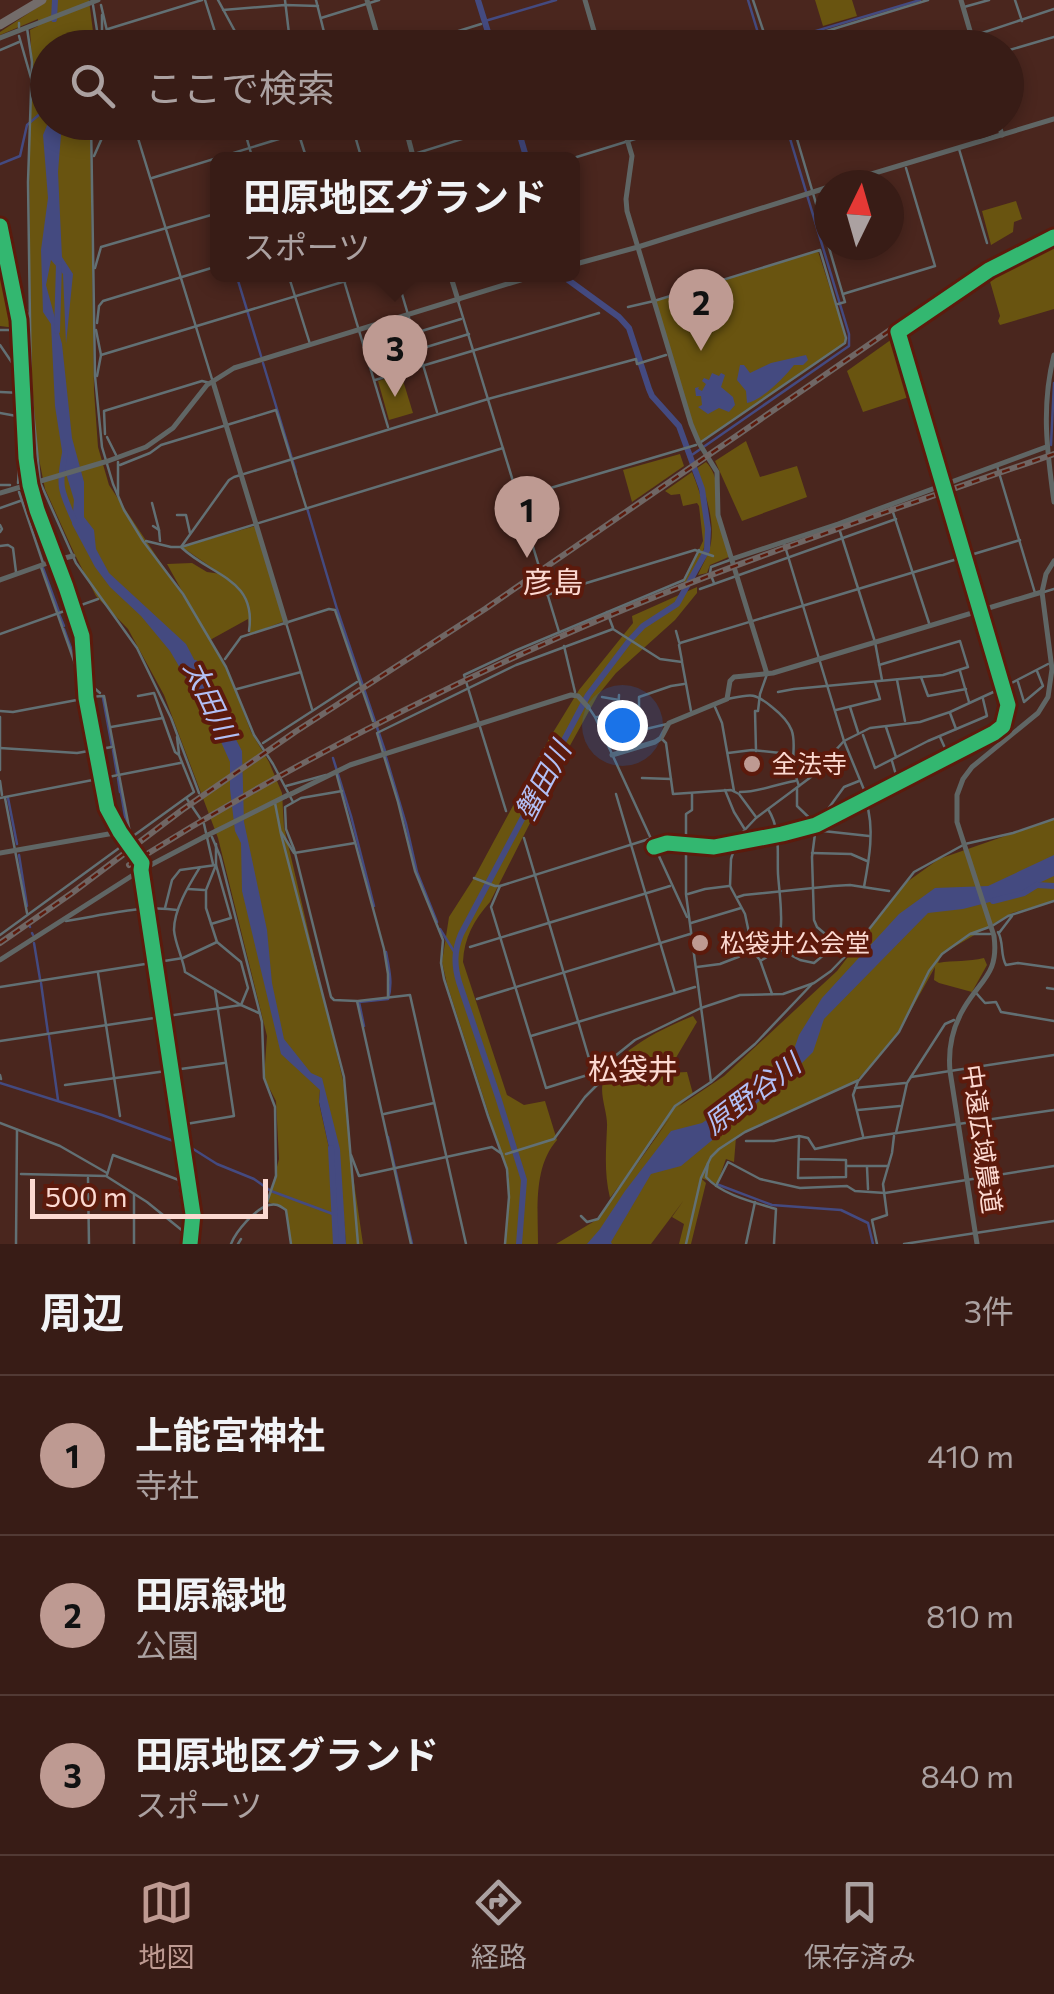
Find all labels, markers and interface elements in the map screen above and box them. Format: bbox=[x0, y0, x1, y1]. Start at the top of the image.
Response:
search box bbox=[30, 30, 1024, 140]
icon: search bbox=[65, 58, 120, 113]
text: ここで検索 bbox=[145, 63, 335, 110]
popup bbox=[210, 152, 580, 282]
north arrow bbox=[814, 170, 904, 260]
text: 田原地区グランド bbox=[243, 172, 547, 219]
text: スポーツ bbox=[243, 226, 370, 266]
pin: 2 bbox=[668, 268, 734, 351]
pin: 3 bbox=[362, 314, 428, 397]
pin: 1 bbox=[494, 476, 560, 558]
district label: 彦島 bbox=[523, 562, 583, 599]
water label: 太田川 bbox=[178, 654, 245, 748]
your location bbox=[597, 700, 648, 751]
water label: 蟹田川 bbox=[507, 733, 578, 826]
place label: 全法寺 bbox=[772, 748, 847, 778]
marker: 全法寺 bbox=[741, 753, 763, 775]
place label: 松袋井公会堂 bbox=[720, 927, 870, 957]
marker: 松袋井公会堂 bbox=[689, 932, 711, 954]
water label: 原野谷川 bbox=[696, 1044, 809, 1140]
district label: 松袋井 bbox=[588, 1049, 678, 1086]
street label: 中遠広域農道 bbox=[958, 1062, 1008, 1215]
scale bar bbox=[30, 1174, 268, 1218]
text: 500 m bbox=[45, 1179, 127, 1213]
text: 周辺 bbox=[40, 1285, 124, 1337]
text: 3件 bbox=[964, 1290, 1014, 1330]
text: 上能宮神社 bbox=[135, 1410, 325, 1457]
text: 1 bbox=[65, 1435, 80, 1475]
text: 410 m bbox=[927, 1435, 1014, 1475]
text: 寺社 bbox=[135, 1464, 199, 1504]
text: 田原緑地 bbox=[135, 1570, 287, 1617]
text: 2 bbox=[63, 1595, 82, 1635]
text: 810 m bbox=[926, 1595, 1014, 1635]
text: 公園 bbox=[135, 1624, 199, 1664]
text: 田原地区グランド bbox=[135, 1730, 439, 1777]
text: 3 bbox=[63, 1755, 82, 1795]
text: 840 m bbox=[920, 1755, 1014, 1795]
text: スポーツ bbox=[135, 1784, 262, 1824]
tab: 地図 bbox=[138, 1875, 194, 1975]
tab: 経路 bbox=[471, 1875, 527, 1975]
tab: 保存済み bbox=[804, 1875, 916, 1975]

